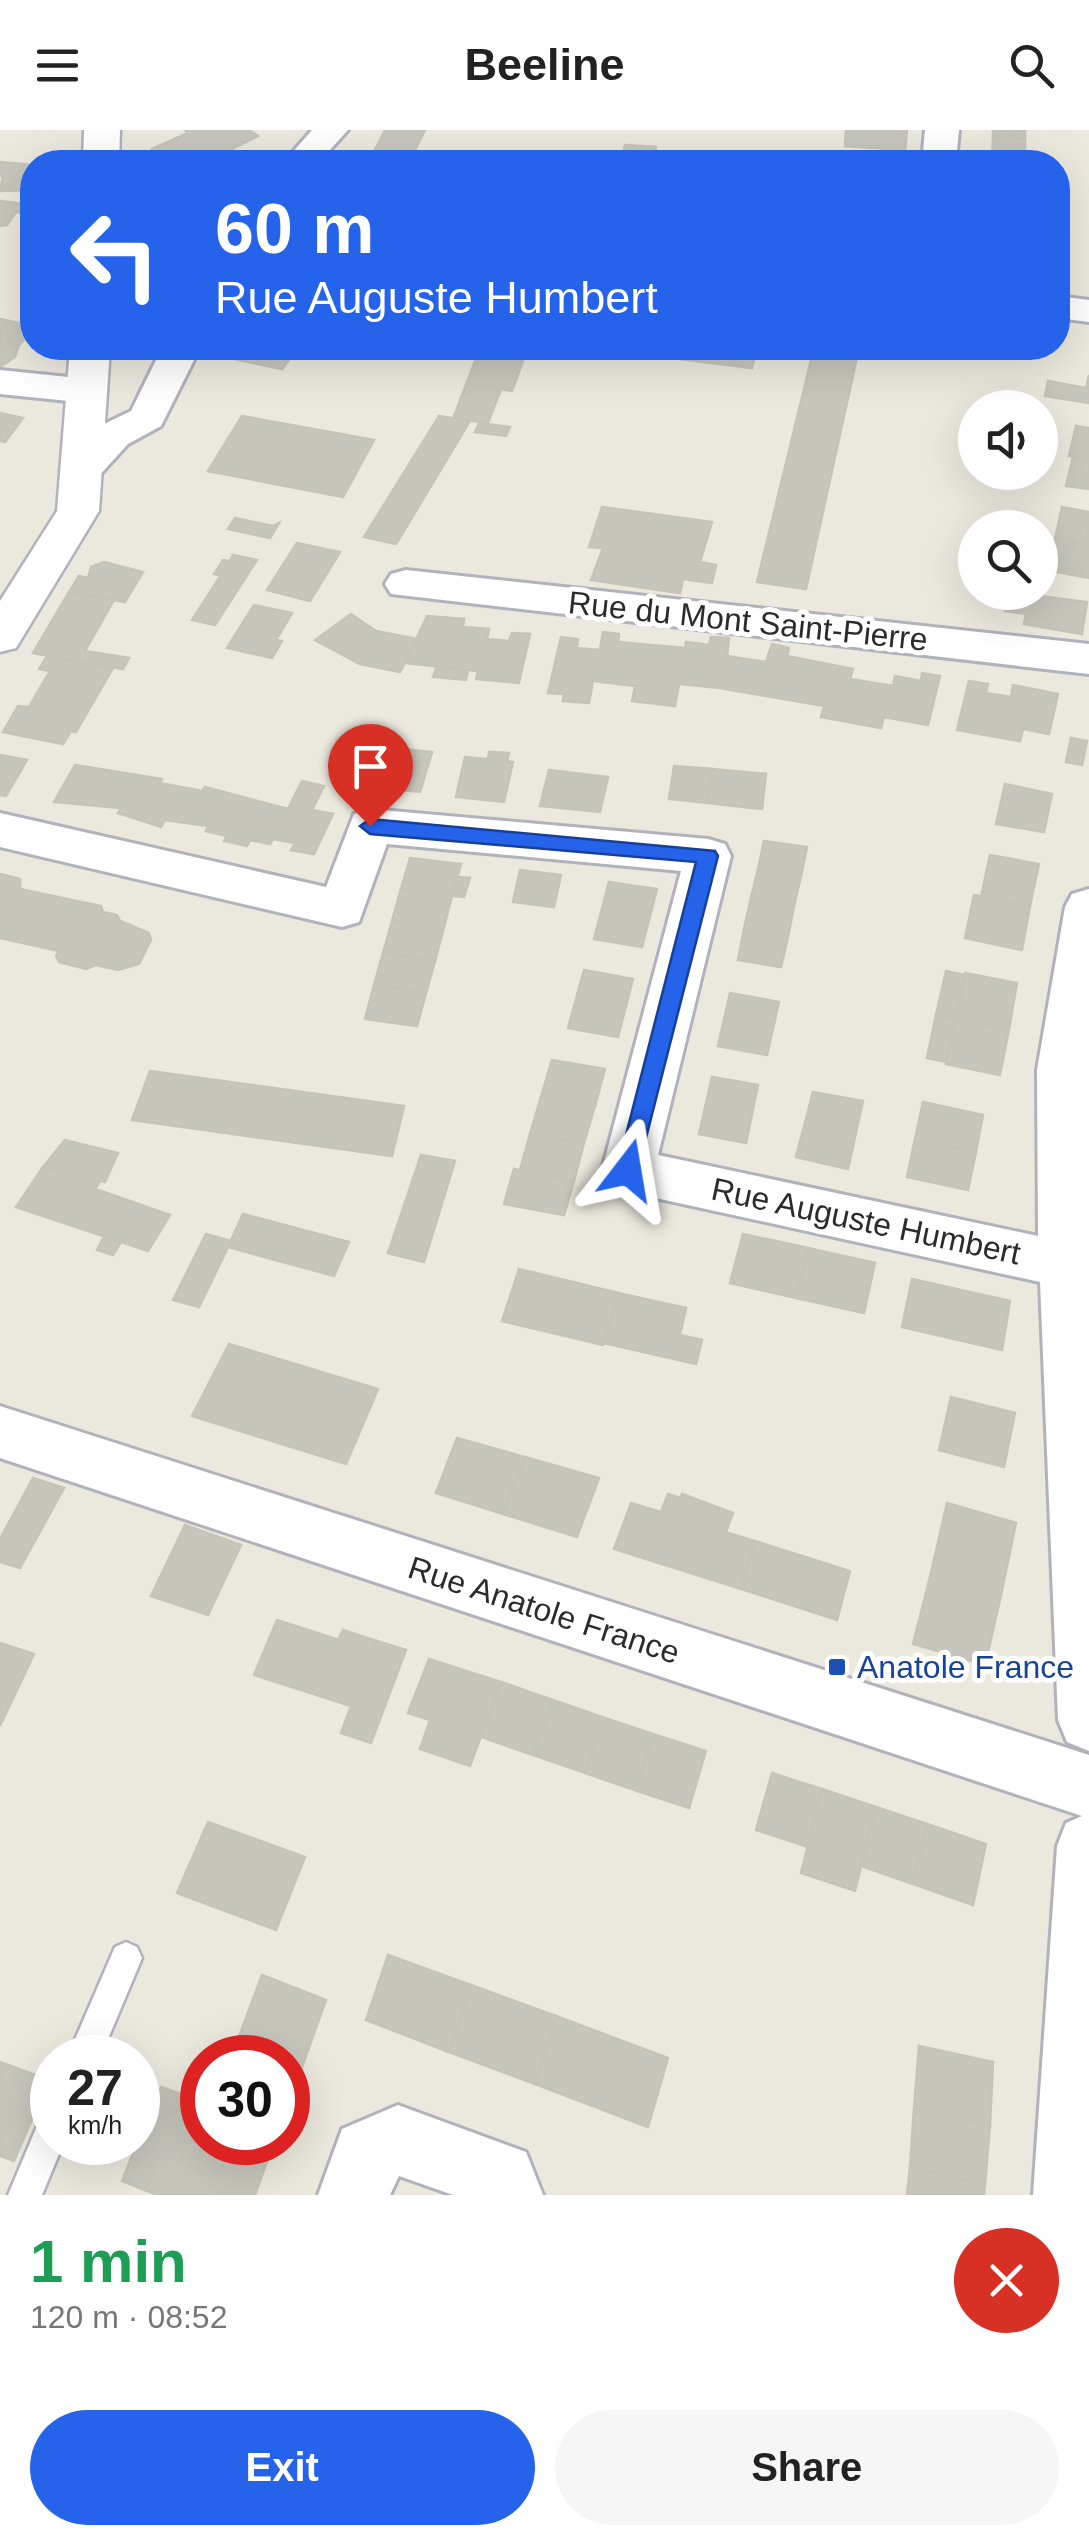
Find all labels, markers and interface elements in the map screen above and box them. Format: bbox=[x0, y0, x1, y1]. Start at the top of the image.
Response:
icon: menu bbox=[30, 38, 85, 93]
icon: search bbox=[1004, 38, 1059, 93]
text: Beeline bbox=[464, 39, 625, 90]
icon: left bbox=[50, 190, 180, 320]
text: 60 m bbox=[215, 190, 375, 268]
text: Rue Auguste Humbert bbox=[215, 272, 658, 323]
map controls bbox=[958, 390, 1058, 610]
button: sound bbox=[958, 390, 1058, 490]
button: search bbox=[958, 510, 1058, 610]
street label: Rue du Mont Saint-Pierre bbox=[567, 584, 929, 658]
pin bbox=[328, 724, 413, 827]
icon: arrive bbox=[343, 739, 398, 794]
position arrow bbox=[576, 1118, 680, 1222]
street label: Rue Auguste Humbert bbox=[708, 1171, 1024, 1271]
street label: Rue Anatole France bbox=[404, 1549, 684, 1671]
place label: Anatole France bbox=[857, 1649, 1074, 1685]
marker: Anatole France bbox=[826, 1656, 848, 1678]
speed limit sign: 30 bbox=[180, 2035, 310, 2165]
text: 27 bbox=[67, 2060, 123, 2116]
text: km/h bbox=[68, 2111, 122, 2139]
text: 1 min bbox=[30, 2228, 187, 2295]
button: close bbox=[954, 2228, 1059, 2333]
text: 120 m · 08:52 bbox=[30, 2299, 227, 2335]
button: Exit bbox=[30, 2410, 535, 2525]
button: Share bbox=[555, 2410, 1059, 2525]

